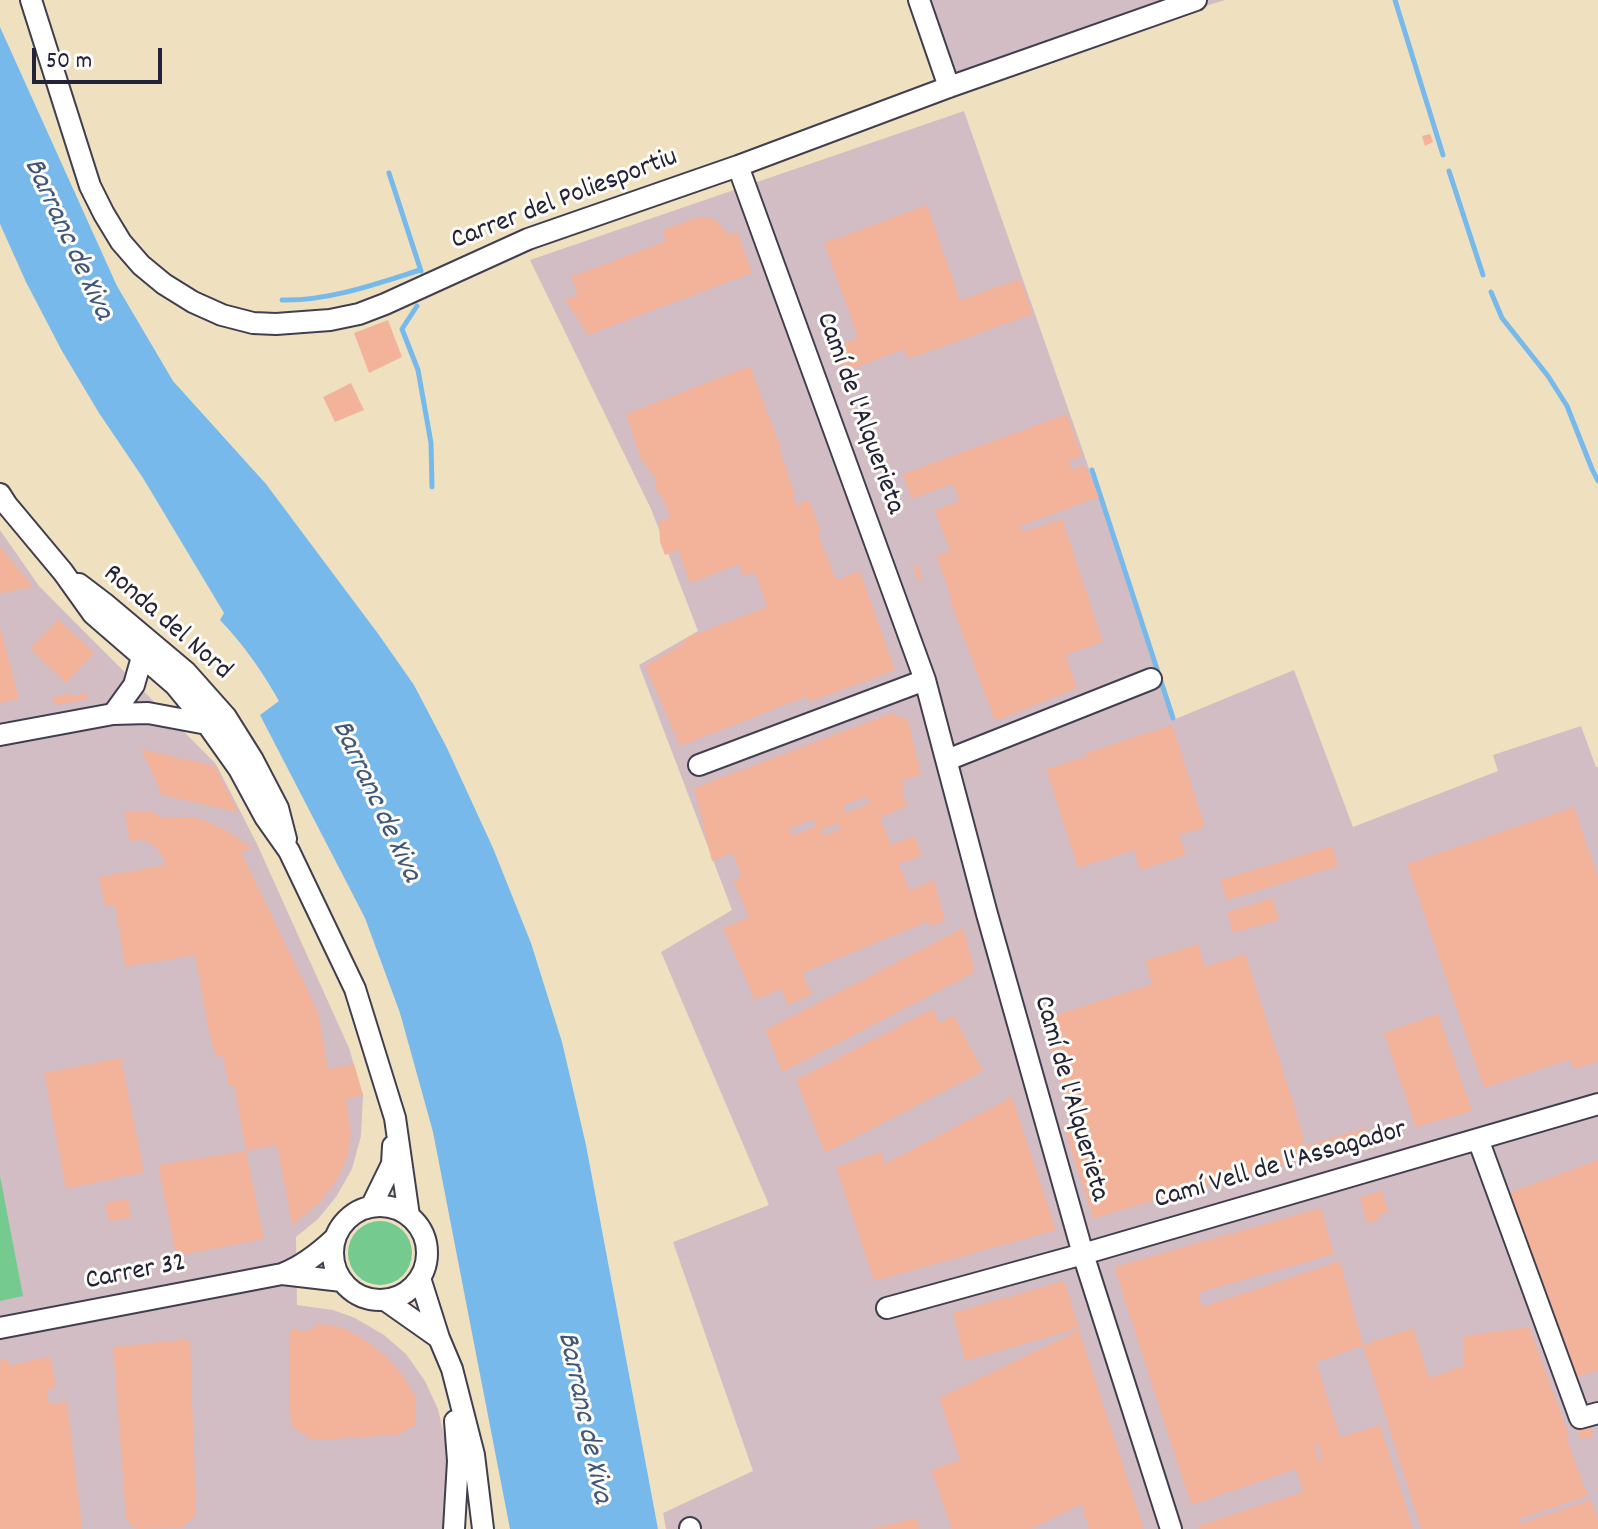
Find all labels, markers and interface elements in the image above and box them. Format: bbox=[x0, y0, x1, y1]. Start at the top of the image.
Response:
scale bar bbox=[36, 32, 166, 82]
text: 50 m bbox=[46, 45, 92, 79]
street label: Carrer del Poliesportiu bbox=[447, 142, 683, 260]
water label: Barranc de Xiva bbox=[13, 153, 119, 327]
street label: Camí de l'Alquerieta bbox=[806, 309, 910, 519]
street label: Ronda del Nord bbox=[95, 559, 237, 689]
water label: Barranc de Xiva bbox=[321, 715, 427, 889]
street label: Camí de l'Alquerieta bbox=[1024, 993, 1114, 1205]
street label: Camí Vell de l'Assagador bbox=[1151, 1115, 1411, 1219]
street label: Carrer 32 bbox=[83, 1248, 189, 1300]
water label: Barranc de Xiva bbox=[546, 1329, 618, 1507]

